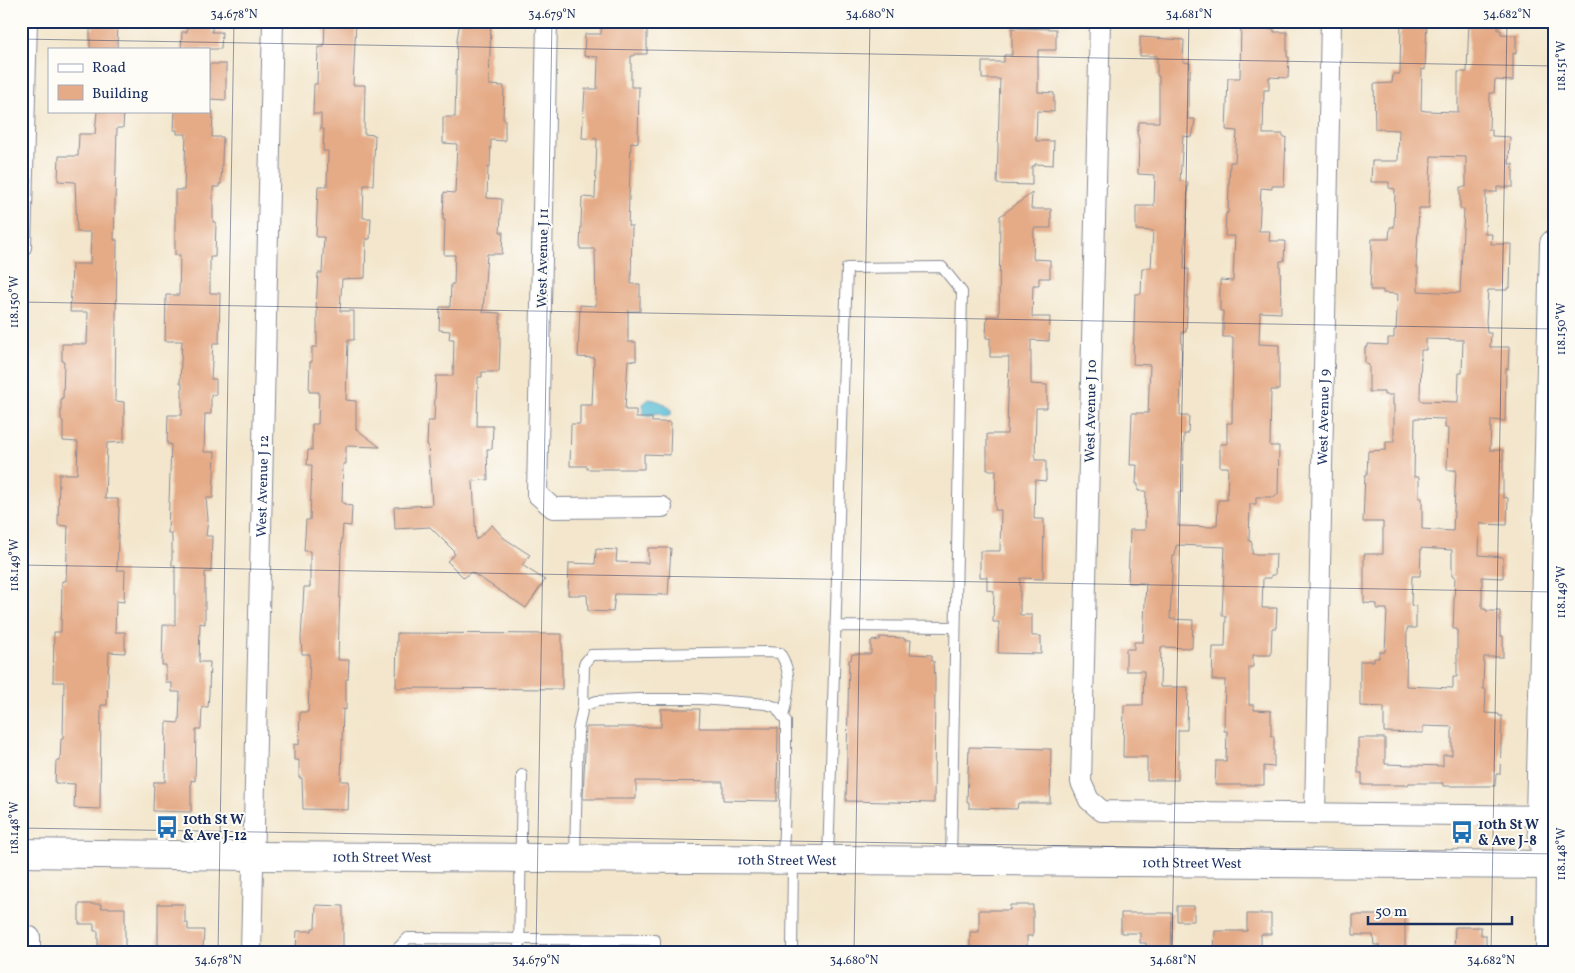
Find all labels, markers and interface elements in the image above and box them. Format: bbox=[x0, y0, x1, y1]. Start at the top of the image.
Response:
text: 34.678°N bbox=[210, 7, 258, 23]
text: 34.679°N bbox=[528, 7, 576, 23]
text: 34.680°N bbox=[846, 7, 894, 23]
text: 34.681°N bbox=[1166, 7, 1212, 23]
text: 34.682°N bbox=[1483, 7, 1531, 23]
text: 118.151°W bbox=[1554, 41, 1570, 91]
legend bbox=[48, 48, 210, 112]
text: Road bbox=[92, 58, 126, 79]
text: Building bbox=[92, 84, 149, 105]
street label: West Avenue J 11 bbox=[533, 208, 554, 308]
text: 118.150°W bbox=[7, 276, 23, 328]
text: 118.150°W bbox=[1554, 303, 1570, 355]
street label: West Avenue J 10 bbox=[1081, 359, 1102, 463]
street label: West Avenue J 9 bbox=[1314, 369, 1335, 466]
street label: West Avenue J 12 bbox=[253, 435, 274, 538]
text: 118.149°W bbox=[7, 539, 23, 591]
text: 118.149°W bbox=[1554, 566, 1570, 618]
text: 118.148°W bbox=[7, 801, 23, 855]
place label: 10th St W & Ave J-12 bbox=[183, 811, 247, 846]
bus stop icon: 10th St W & Ave J-12 bbox=[154, 814, 180, 840]
place label: 10th St W & Ave J-8 bbox=[1478, 816, 1539, 851]
bus stop icon: 10th St W & Ave J-8 bbox=[1449, 819, 1475, 845]
text: 118.148°W bbox=[1554, 827, 1570, 881]
street label: 10th Street West bbox=[332, 849, 432, 868]
street label: 10th Street West bbox=[737, 851, 837, 871]
street label: 10th Street West bbox=[1142, 854, 1242, 874]
scale bar bbox=[1368, 893, 1511, 925]
text: 50 m bbox=[1375, 902, 1407, 923]
text: 34.678°N bbox=[194, 953, 242, 969]
text: 34.679°N bbox=[512, 953, 560, 969]
text: 34.680°N bbox=[830, 953, 878, 969]
text: 34.681°N bbox=[1150, 953, 1196, 969]
text: 34.682°N bbox=[1467, 953, 1515, 969]

